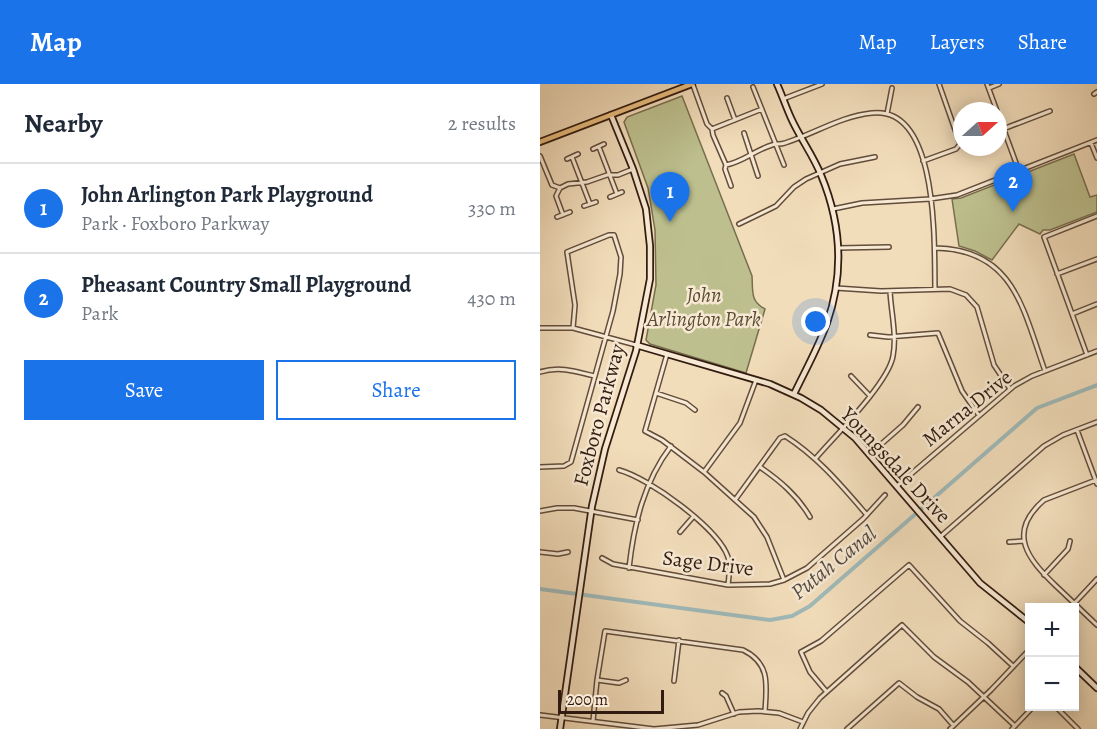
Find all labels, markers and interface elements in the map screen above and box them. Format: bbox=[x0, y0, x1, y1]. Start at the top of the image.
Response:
text: Map bbox=[30, 23, 82, 61]
text: Map bbox=[858, 28, 897, 56]
text: Layers bbox=[930, 28, 985, 56]
text: Share bbox=[1018, 28, 1067, 56]
north arrow bbox=[953, 102, 1007, 156]
text: Nearby bbox=[24, 106, 103, 141]
text: 2 results bbox=[448, 110, 516, 137]
pin: 2 bbox=[994, 162, 1032, 212]
pin: 1 bbox=[650, 172, 690, 222]
text: John Arlington Park Playground bbox=[81, 180, 373, 210]
text: 1 bbox=[40, 195, 47, 222]
text: 330 m bbox=[468, 195, 516, 222]
text: Park · Foxboro Parkway bbox=[81, 210, 270, 237]
text: Pheasant Country Small Playground bbox=[81, 270, 411, 300]
park label: John Arlington Park bbox=[646, 281, 761, 333]
text: 2 bbox=[39, 285, 48, 312]
text: 430 m bbox=[467, 285, 516, 312]
text: Park bbox=[81, 300, 119, 327]
your location bbox=[801, 307, 830, 336]
street label: Foxboro Parkway bbox=[567, 340, 632, 489]
button: Save bbox=[24, 360, 264, 420]
button: Share bbox=[276, 360, 516, 420]
street label: Marna Drive bbox=[916, 363, 1018, 453]
street label: Youngsdale Drive bbox=[834, 400, 957, 529]
water label: Putah Canal bbox=[784, 519, 883, 607]
street label: Sage Drive bbox=[661, 544, 755, 582]
map controls bbox=[1025, 603, 1079, 711]
button: + bbox=[1025, 603, 1079, 657]
button: − bbox=[1025, 657, 1079, 711]
scale bar bbox=[558, 687, 664, 714]
text: 200 m bbox=[567, 689, 608, 711]

